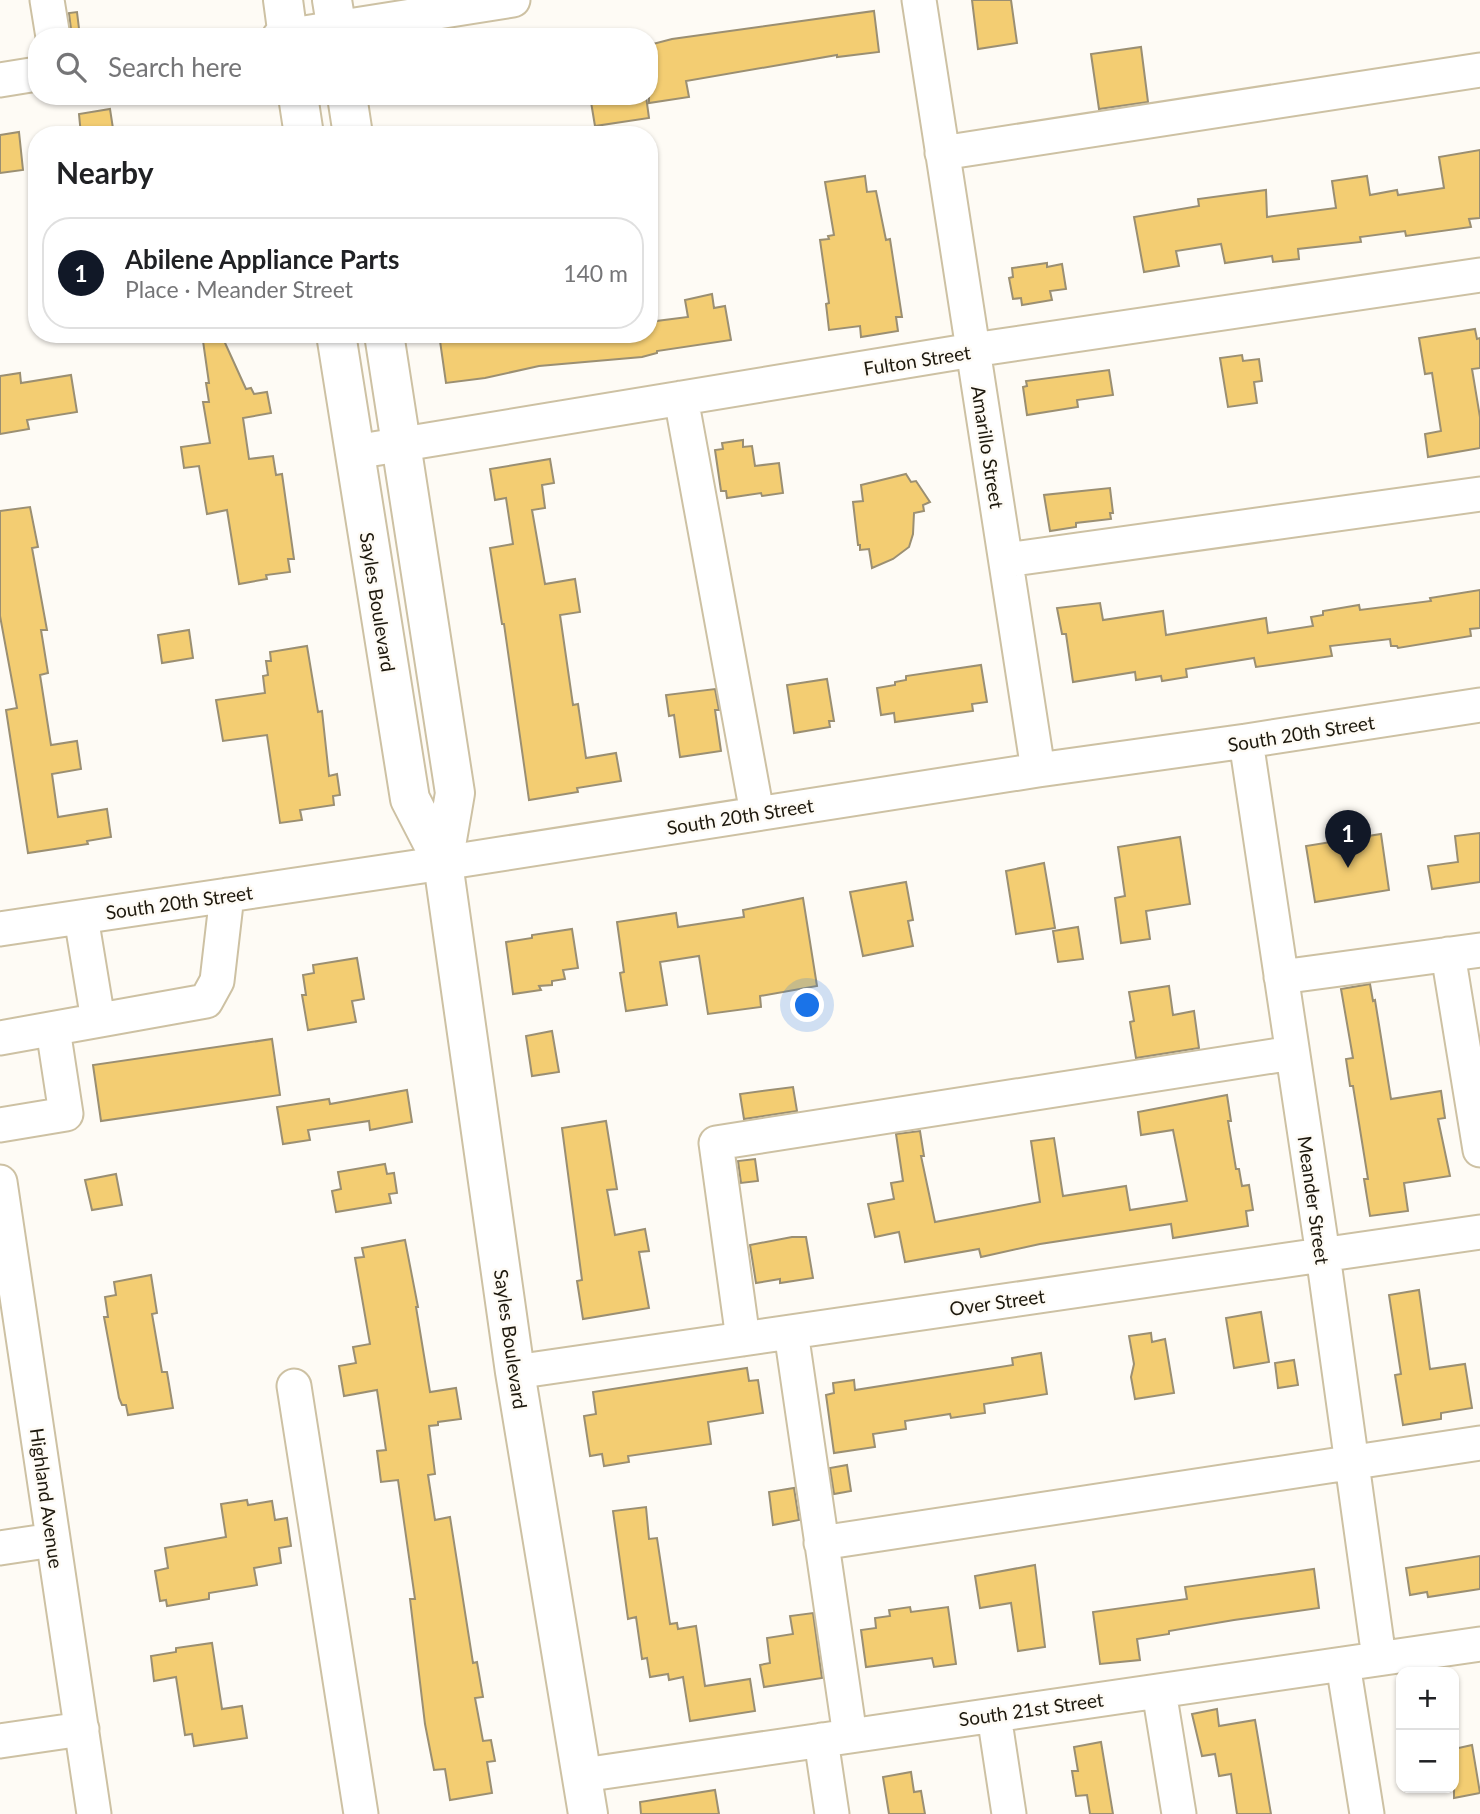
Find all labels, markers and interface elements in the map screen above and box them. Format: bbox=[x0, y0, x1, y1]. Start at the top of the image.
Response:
search box bbox=[28, 28, 658, 105]
icon: search bbox=[52, 48, 90, 86]
text: Search here bbox=[108, 51, 242, 83]
text: Nearby bbox=[56, 154, 154, 190]
text: Abilene Appliance Parts bbox=[125, 243, 399, 275]
text: 1 bbox=[74, 259, 88, 287]
text: 140 m bbox=[563, 259, 628, 287]
text: Place · Meander Street bbox=[125, 275, 353, 303]
street label: Fulton Street bbox=[862, 340, 972, 380]
street label: Amarillo Street bbox=[967, 384, 1009, 510]
street label: Sayles Boulevard bbox=[356, 531, 400, 673]
street label: South 20th Street bbox=[1226, 710, 1376, 756]
street label: South 20th Street bbox=[665, 793, 815, 839]
pin: 1 bbox=[1325, 810, 1371, 868]
street label: South 20th Street bbox=[104, 880, 254, 924]
your location bbox=[790, 988, 824, 1022]
street label: Meander Street bbox=[1294, 1134, 1334, 1266]
street label: Sayles Boulevard bbox=[490, 1268, 532, 1410]
street label: Over Street bbox=[948, 1284, 1046, 1320]
street label: Highland Avenue bbox=[26, 1426, 68, 1570]
map controls bbox=[1396, 1667, 1459, 1793]
button: + bbox=[1396, 1667, 1459, 1730]
street label: South 21st Street bbox=[957, 1687, 1105, 1731]
button: − bbox=[1396, 1730, 1459, 1793]

